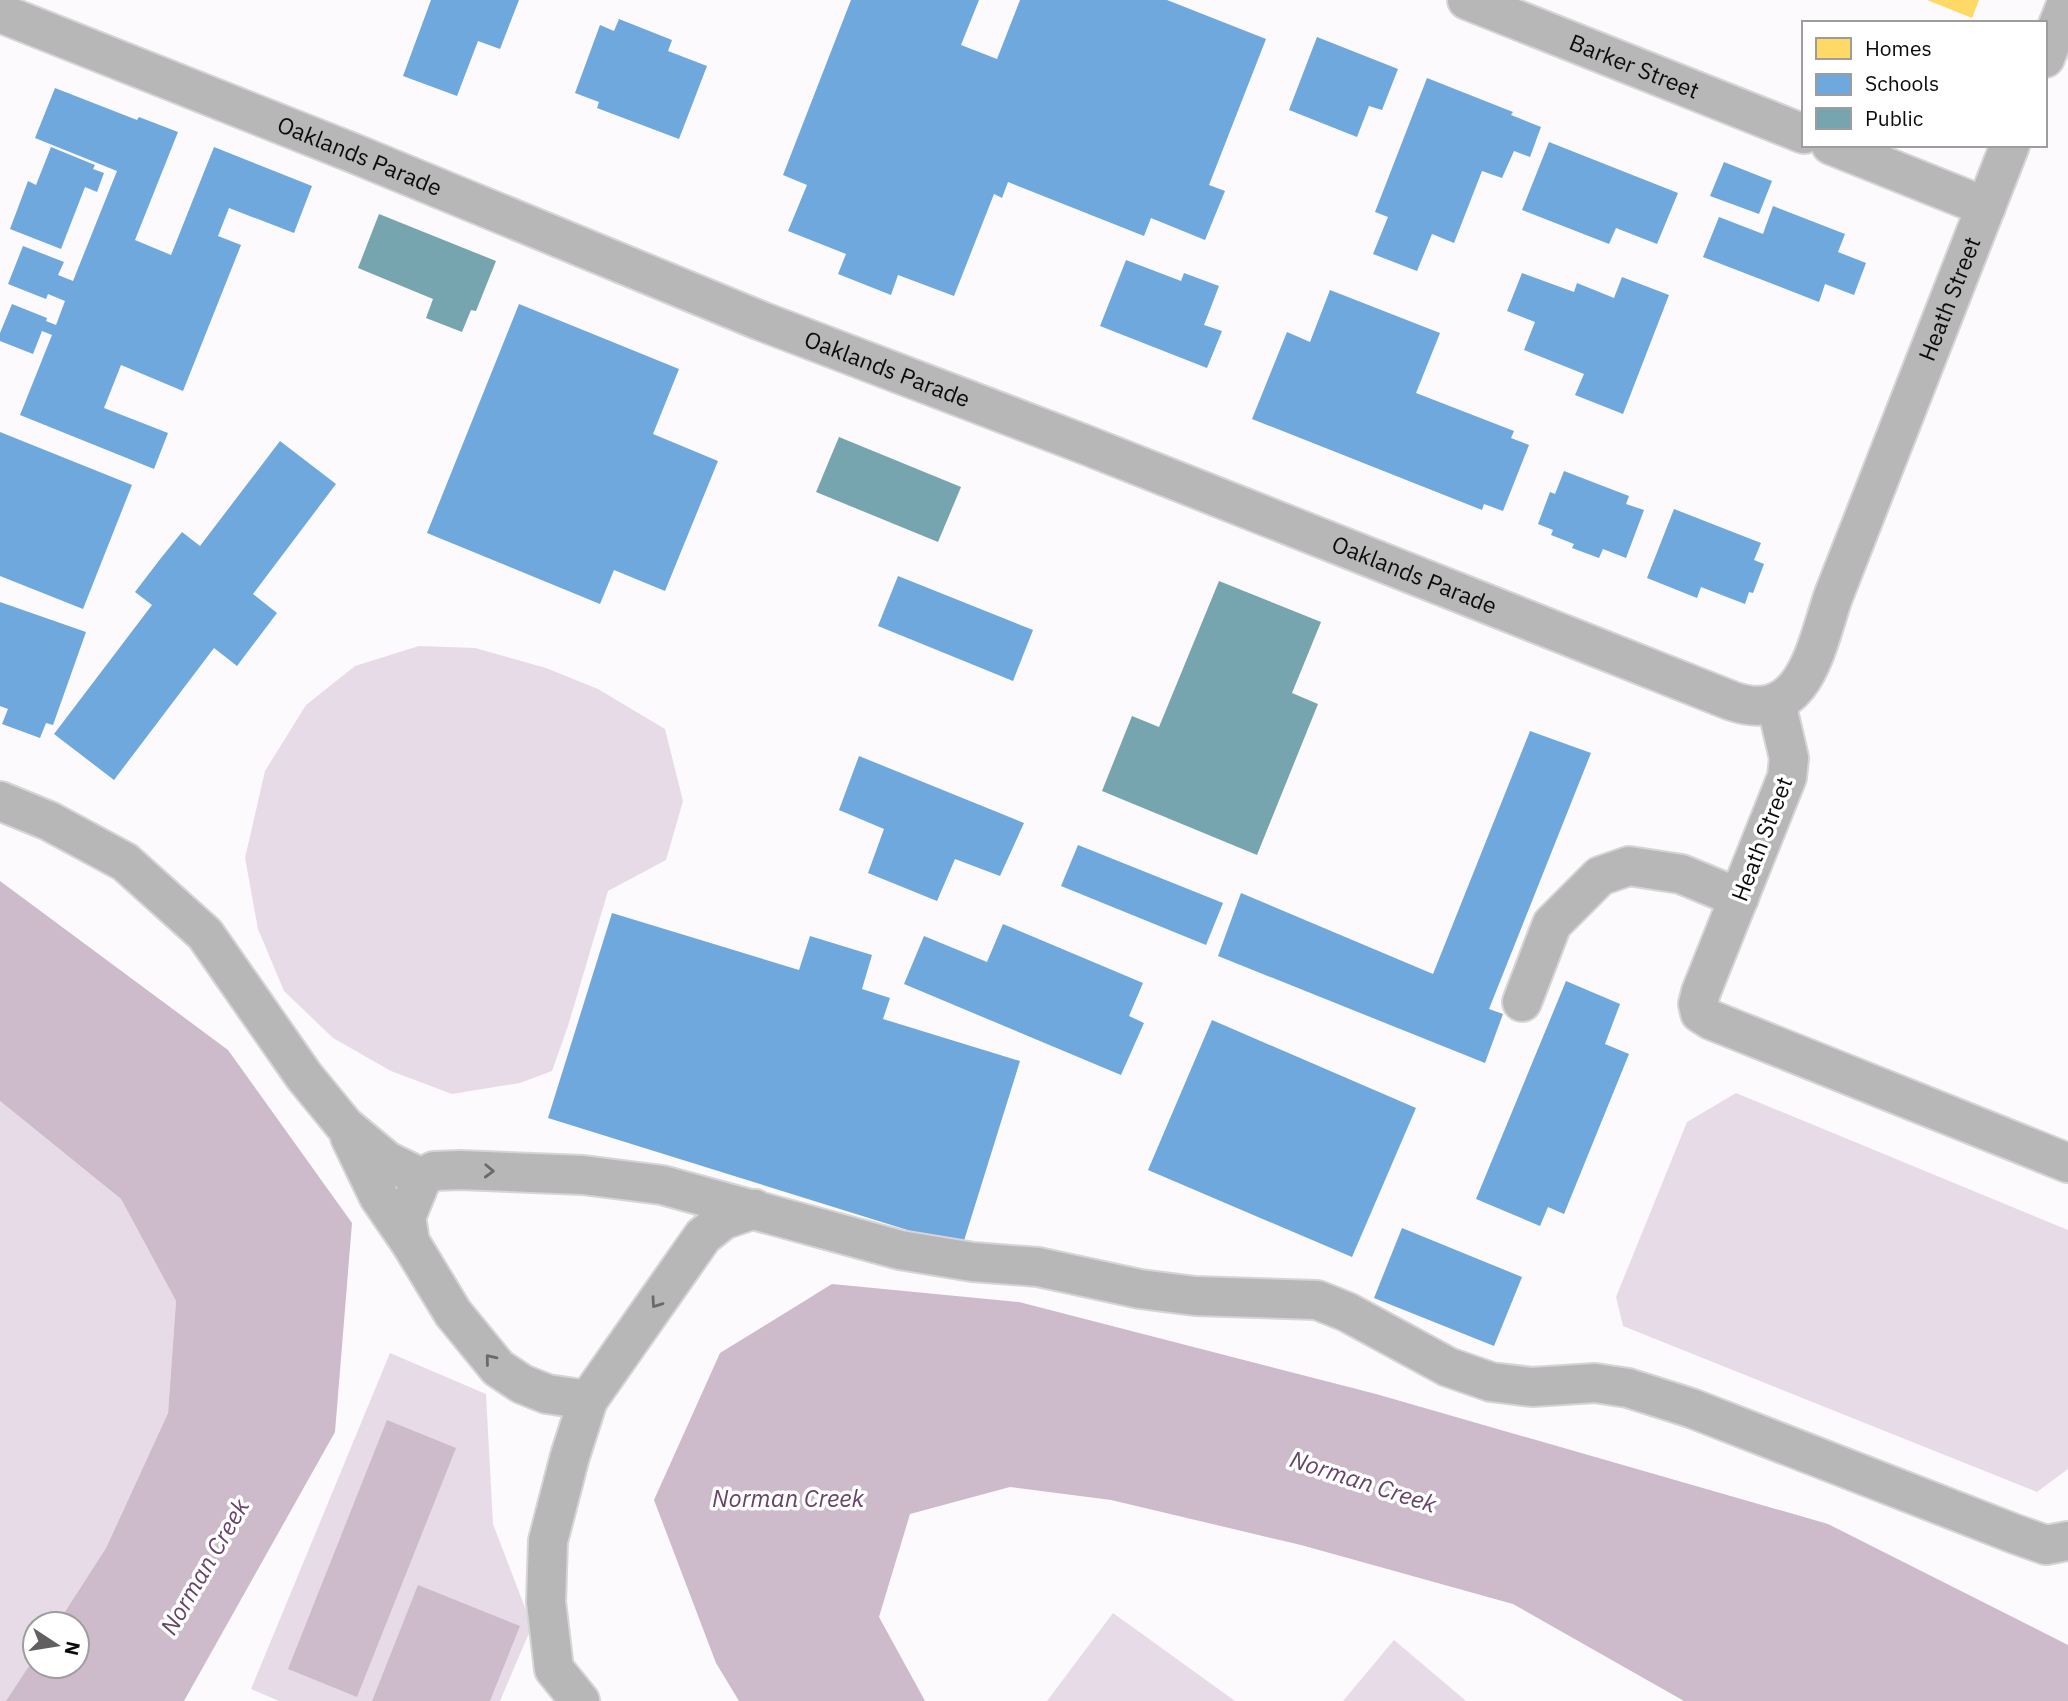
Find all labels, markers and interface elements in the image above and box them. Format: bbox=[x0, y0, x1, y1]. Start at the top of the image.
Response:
legend bbox=[1802, 21, 2047, 147]
street label: Barker Street bbox=[1565, 26, 1704, 105]
text: Homes bbox=[1865, 34, 1932, 62]
text: Schools bbox=[1865, 69, 1939, 97]
text: Public bbox=[1865, 104, 1923, 132]
street label: Oaklands Parade bbox=[273, 109, 447, 202]
street label: Heath Street bbox=[1911, 232, 1987, 365]
street label: Oaklands Parade bbox=[800, 323, 975, 413]
street label: Oaklands Parade bbox=[1328, 528, 1502, 620]
street label: Heath Street bbox=[1724, 772, 1799, 905]
one-way arrow bbox=[483, 1163, 494, 1178]
one-way arrow bbox=[652, 1295, 664, 1308]
one-way arrow bbox=[486, 1354, 499, 1366]
water label: Norman Creek bbox=[1286, 1442, 1441, 1520]
water label: Norman Creek bbox=[712, 1482, 865, 1514]
water label: Norman Creek bbox=[152, 1492, 256, 1640]
north arrow bbox=[21, 1610, 91, 1680]
text: N bbox=[59, 1639, 86, 1658]

